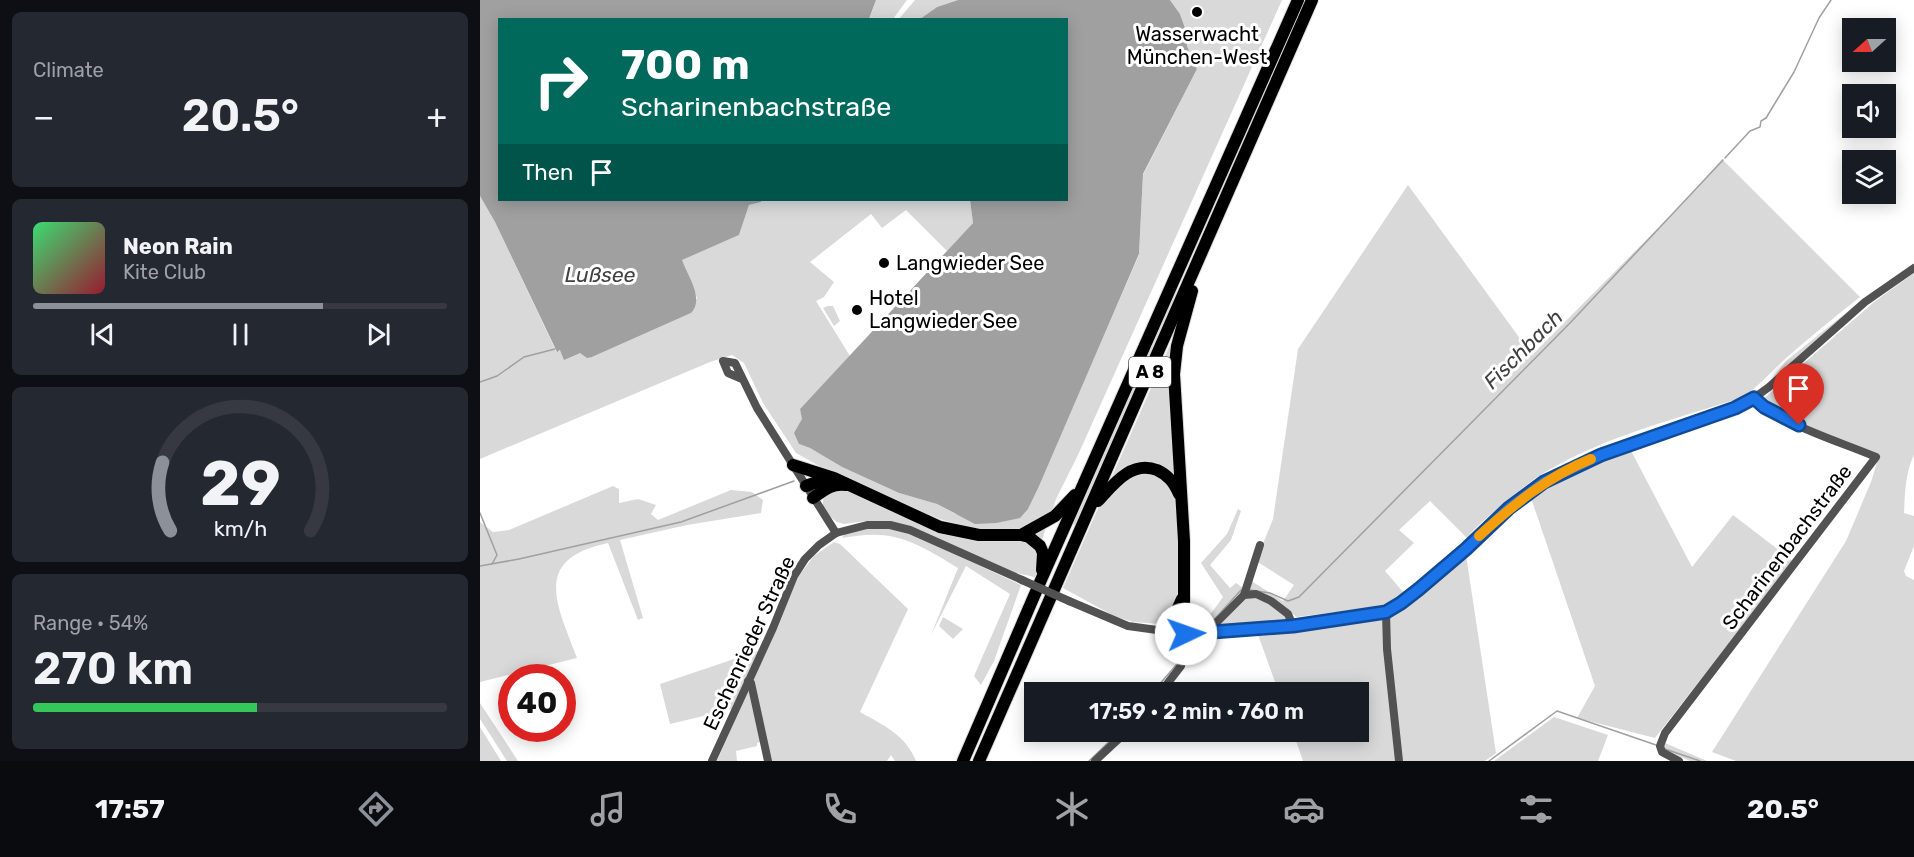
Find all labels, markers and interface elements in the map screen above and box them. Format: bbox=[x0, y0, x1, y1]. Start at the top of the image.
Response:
marker: Wasserwacht München-West bbox=[1190, 5, 1204, 19]
north arrow bbox=[1842, 18, 1896, 72]
map controls bbox=[1842, 18, 1896, 204]
place label: Wasserwacht München-West bbox=[1127, 22, 1268, 69]
text: 700 m bbox=[621, 40, 750, 90]
icon: right bbox=[522, 42, 600, 120]
text: Climate bbox=[33, 58, 104, 82]
button: sound bbox=[1842, 84, 1896, 138]
text: 20.5° bbox=[182, 89, 299, 142]
text: Scharinenbachstraße bbox=[621, 91, 891, 123]
text: − bbox=[33, 97, 54, 136]
text: + bbox=[426, 97, 447, 136]
button: layers bbox=[1842, 150, 1896, 204]
icon: arrive bbox=[585, 156, 618, 189]
text: Then bbox=[522, 159, 573, 186]
text: Neon Rain bbox=[123, 233, 233, 260]
place label: Langwieder See bbox=[896, 251, 1044, 275]
marker: Langwieder See bbox=[877, 256, 891, 270]
text: Kite Club bbox=[123, 260, 206, 284]
water label: Lußsee bbox=[565, 262, 636, 287]
place label: Hotel Langwieder See bbox=[869, 286, 1017, 333]
marker: Hotel Langwieder See bbox=[850, 303, 864, 317]
water label: Fischbach bbox=[1478, 304, 1568, 394]
icon: previous bbox=[86, 318, 119, 351]
icon: pause bbox=[224, 318, 257, 351]
icon: next bbox=[362, 318, 395, 351]
road number: A 8 bbox=[1129, 357, 1171, 387]
pin bbox=[1773, 363, 1824, 425]
icon: arrive bbox=[1782, 372, 1815, 405]
text: 29 bbox=[200, 447, 280, 521]
street label: Scharinenbachstraße bbox=[1717, 460, 1857, 634]
text: km/h bbox=[213, 517, 267, 542]
street label: Eschenrieder Straße bbox=[698, 552, 800, 734]
position arrow bbox=[1154, 602, 1218, 666]
text: Range · 54% bbox=[33, 611, 148, 635]
text: 270 km bbox=[33, 642, 193, 695]
speed limit sign: 40 bbox=[498, 664, 576, 742]
text: 17:59 · 2 min · 760 m bbox=[1089, 698, 1304, 725]
icon: directions bbox=[355, 788, 397, 830]
icon: music bbox=[587, 788, 629, 830]
icon: phone bbox=[819, 788, 861, 830]
icon: climate bbox=[1051, 788, 1093, 830]
icon: car bbox=[1283, 788, 1325, 830]
icon: filters bbox=[1515, 788, 1557, 830]
text: 17:57 bbox=[95, 793, 165, 825]
text: 20.5° bbox=[1747, 793, 1819, 825]

